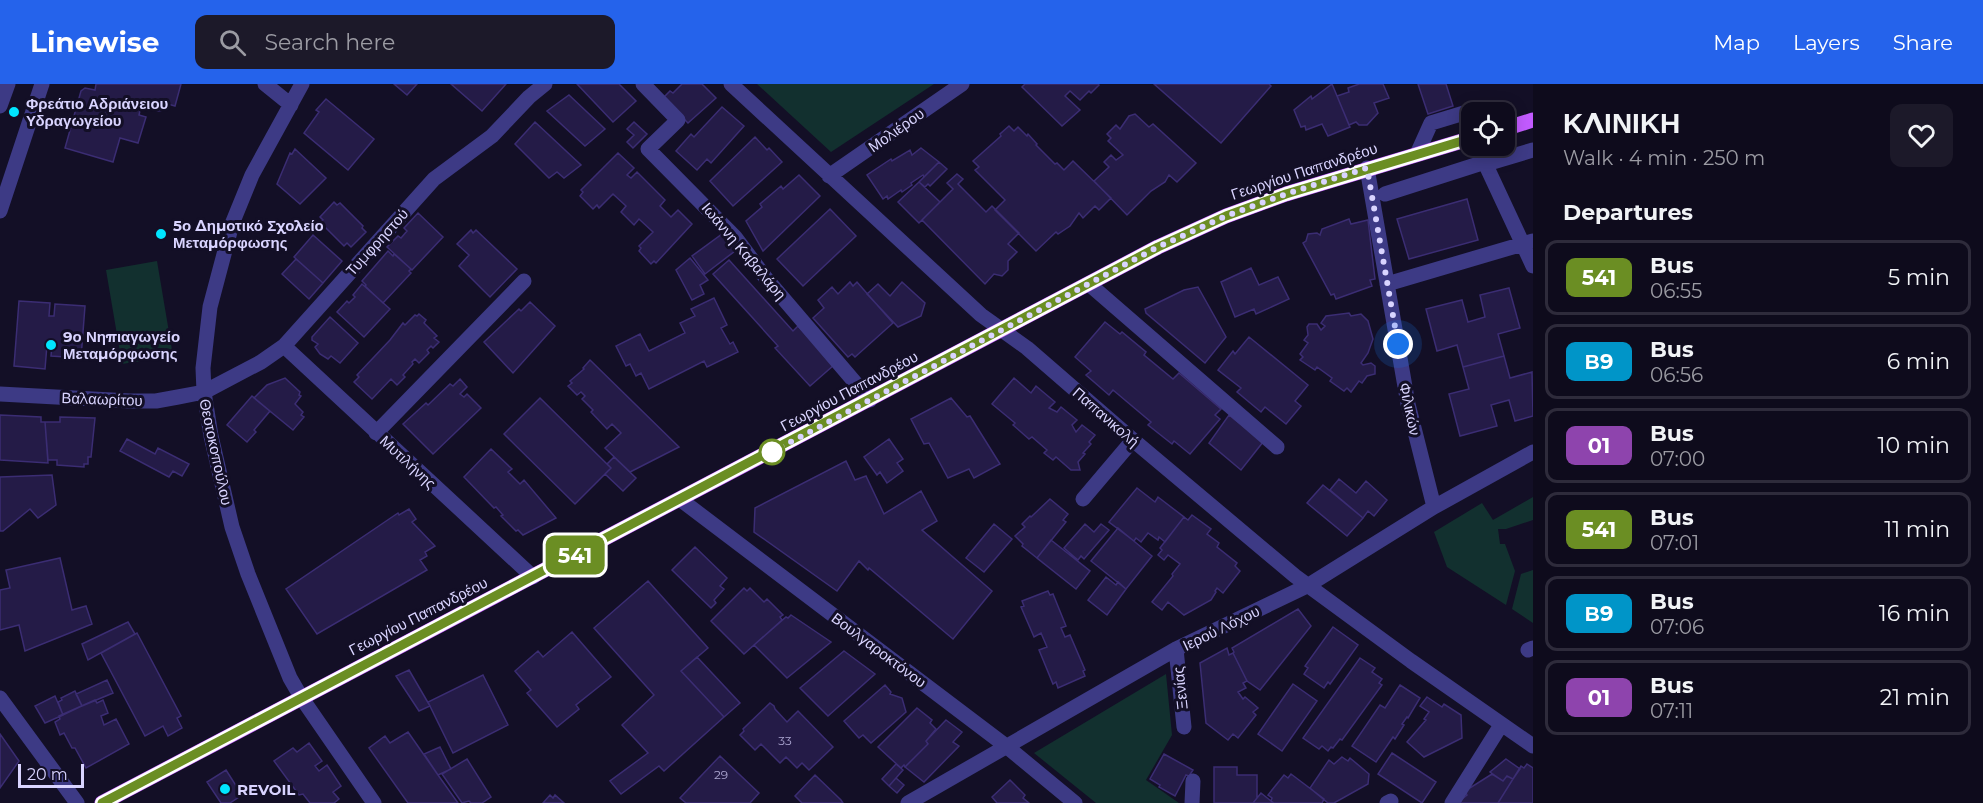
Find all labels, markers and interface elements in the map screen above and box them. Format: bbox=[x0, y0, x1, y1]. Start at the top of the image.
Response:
search box bbox=[195, 15, 615, 69]
text: Linewise bbox=[30, 25, 159, 59]
icon: search bbox=[216, 26, 249, 59]
text: Search here bbox=[264, 29, 395, 56]
text: Map bbox=[1713, 30, 1760, 55]
text: Layers bbox=[1793, 30, 1860, 55]
text: Share bbox=[1893, 30, 1953, 55]
place label: Φρεάτιο Αδριάνειου Υδραγωγείου bbox=[26, 94, 169, 130]
map controls bbox=[1461, 102, 1515, 156]
button: locate bbox=[1461, 102, 1515, 156]
street label: Μολιέρου bbox=[864, 104, 928, 156]
button: heart bbox=[1890, 104, 1953, 167]
marker: Φρεάτιο Αδριάνειου Υδραγωγείου bbox=[7, 105, 21, 119]
text: ΚΛΙΝΙΚΗ bbox=[1563, 106, 1680, 140]
street label: Γεωργίου Παπανδρέου bbox=[1228, 138, 1380, 204]
text: Walk · 4 min · 250 m bbox=[1563, 146, 1765, 170]
street label: Ιωάννη Καβαλάρη bbox=[698, 198, 790, 304]
text: Departures bbox=[1563, 199, 1693, 226]
street label: Τυμφρηστού bbox=[342, 204, 412, 280]
place label: 5ο Δημοτικό Σχολείο Μεταμόρφωσης bbox=[173, 216, 324, 252]
marker: 5ο Δημοτικό Σχολείο Μεταμόρφωσης bbox=[154, 227, 168, 241]
text: Bus bbox=[1650, 252, 1694, 279]
text: 5 min bbox=[1888, 264, 1950, 291]
text: 541 bbox=[1582, 265, 1616, 290]
text: 06:55 bbox=[1650, 279, 1702, 303]
place label: 9ο Νηπιαγωγείο Μεταμόρφωσης bbox=[63, 327, 180, 363]
your location bbox=[1383, 329, 1413, 359]
text: Bus bbox=[1650, 336, 1694, 363]
marker: 9ο Νηπιαγωγείο Μεταμόρφωσης bbox=[44, 338, 58, 352]
street label: Γεωργίου Παπανδρέου bbox=[777, 347, 921, 435]
text: 6 min bbox=[1887, 348, 1950, 375]
text: Β9 bbox=[1585, 349, 1613, 374]
text: 06:56 bbox=[1650, 363, 1703, 387]
street label: Φιλικών bbox=[1395, 381, 1425, 437]
street label: Παπανικολή bbox=[1069, 383, 1143, 451]
street label: Βαλαωρίτου bbox=[61, 388, 143, 410]
street label: Θεοτοκοπούλου bbox=[195, 397, 237, 507]
text: Bus bbox=[1650, 420, 1694, 447]
street label: Μυτιλήνης bbox=[376, 431, 440, 493]
text: 10 min bbox=[1878, 432, 1950, 459]
text: 01 bbox=[1588, 433, 1610, 458]
unlabelled marker bbox=[759, 439, 785, 465]
text: 07:00 bbox=[1650, 447, 1705, 471]
text: Bus bbox=[1650, 504, 1694, 531]
text: 11 min bbox=[1884, 516, 1950, 543]
text: 541 bbox=[1582, 517, 1616, 542]
text: 07:01 bbox=[1650, 531, 1699, 555]
line badge: 541 bbox=[540, 536, 610, 574]
text: 541 bbox=[558, 543, 592, 568]
street label: Γεωργίου Παπανδρέου bbox=[345, 573, 491, 659]
text: Bus bbox=[1650, 588, 1694, 615]
text: 16 min bbox=[1879, 600, 1950, 627]
street label: Ιερού Λόχου bbox=[1179, 601, 1263, 655]
text: Β9 bbox=[1585, 601, 1613, 626]
street label: Βουλγαροκτόνου bbox=[828, 608, 930, 692]
text: 07:06 bbox=[1650, 615, 1704, 639]
street label: Ξενίας bbox=[1168, 666, 1192, 710]
text: Bus bbox=[1650, 672, 1694, 699]
text: 21 min bbox=[1880, 684, 1950, 711]
text: 01 bbox=[1588, 685, 1610, 710]
text: 07:11 bbox=[1650, 699, 1693, 723]
house number: 33 bbox=[778, 733, 792, 748]
scale bar bbox=[18, 761, 84, 788]
text: 20 m bbox=[27, 765, 68, 784]
house number: 29 bbox=[714, 767, 728, 782]
place label: REVOIL bbox=[237, 780, 295, 799]
marker: REVOIL bbox=[218, 782, 232, 796]

